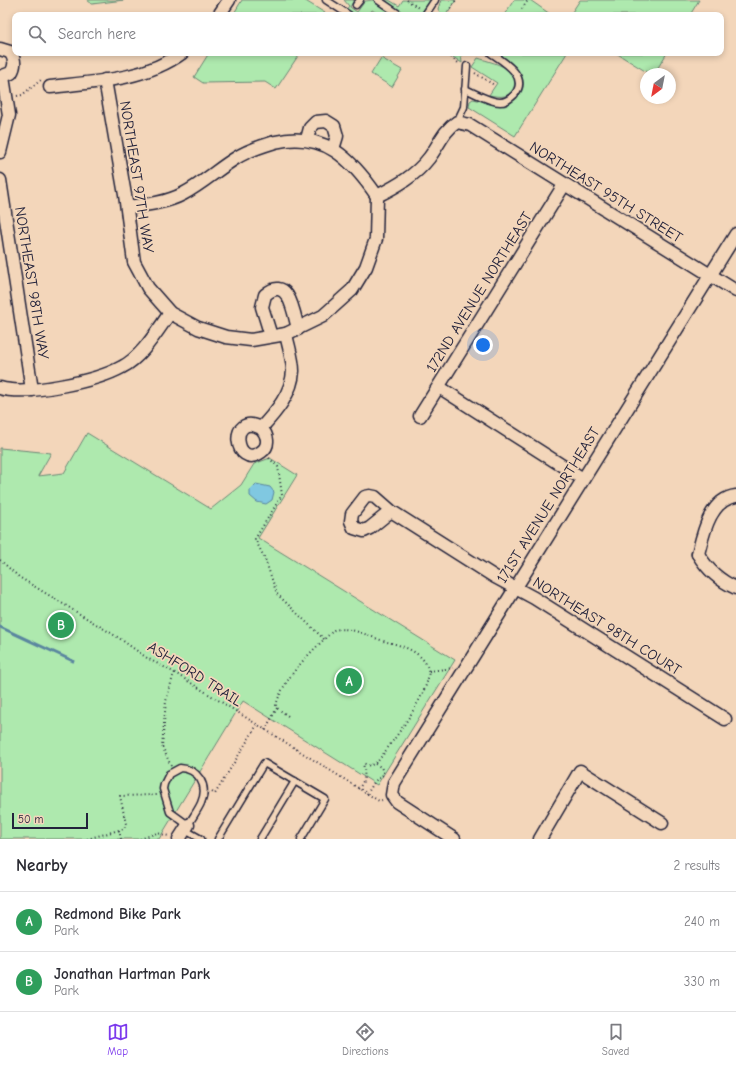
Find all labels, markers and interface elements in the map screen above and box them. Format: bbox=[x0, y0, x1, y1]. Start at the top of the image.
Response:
search box bbox=[12, 12, 724, 56]
icon: search bbox=[26, 23, 48, 45]
text: Search here bbox=[58, 25, 136, 43]
north arrow bbox=[640, 68, 676, 104]
street label: NORTHEAST 97TH WAY bbox=[116, 100, 158, 254]
street label: NORTHEAST 95TH STREET bbox=[526, 138, 686, 247]
street label: NORTHEAST 98TH WAY bbox=[11, 205, 53, 361]
street label: 172ND AVENUE NORTHEAST bbox=[422, 208, 536, 375]
your location bbox=[473, 335, 493, 355]
street label: 171ST AVENUE NORTHEAST bbox=[493, 424, 604, 586]
street label: NORTHEAST 98TH COURT bbox=[530, 573, 685, 679]
pin: B bbox=[48, 610, 74, 640]
street label: ASHFORD TRAIL bbox=[144, 638, 246, 711]
pin: A bbox=[336, 666, 362, 696]
scale bar bbox=[12, 811, 88, 830]
text: 50 m bbox=[18, 813, 43, 826]
text: Nearby bbox=[16, 856, 67, 875]
text: 2 results bbox=[673, 858, 720, 873]
text: Redmond Bike Park bbox=[54, 905, 181, 923]
text: A bbox=[25, 914, 33, 929]
text: 240 m bbox=[684, 914, 720, 929]
text: Park bbox=[54, 923, 79, 938]
text: Jonathan Hartman Park bbox=[54, 965, 210, 983]
text: B bbox=[25, 974, 33, 989]
text: 330 m bbox=[684, 974, 720, 989]
text: Park bbox=[54, 983, 79, 998]
tab: Map bbox=[107, 1021, 129, 1058]
tab: Directions bbox=[342, 1021, 389, 1058]
tab: Saved bbox=[602, 1021, 629, 1058]

